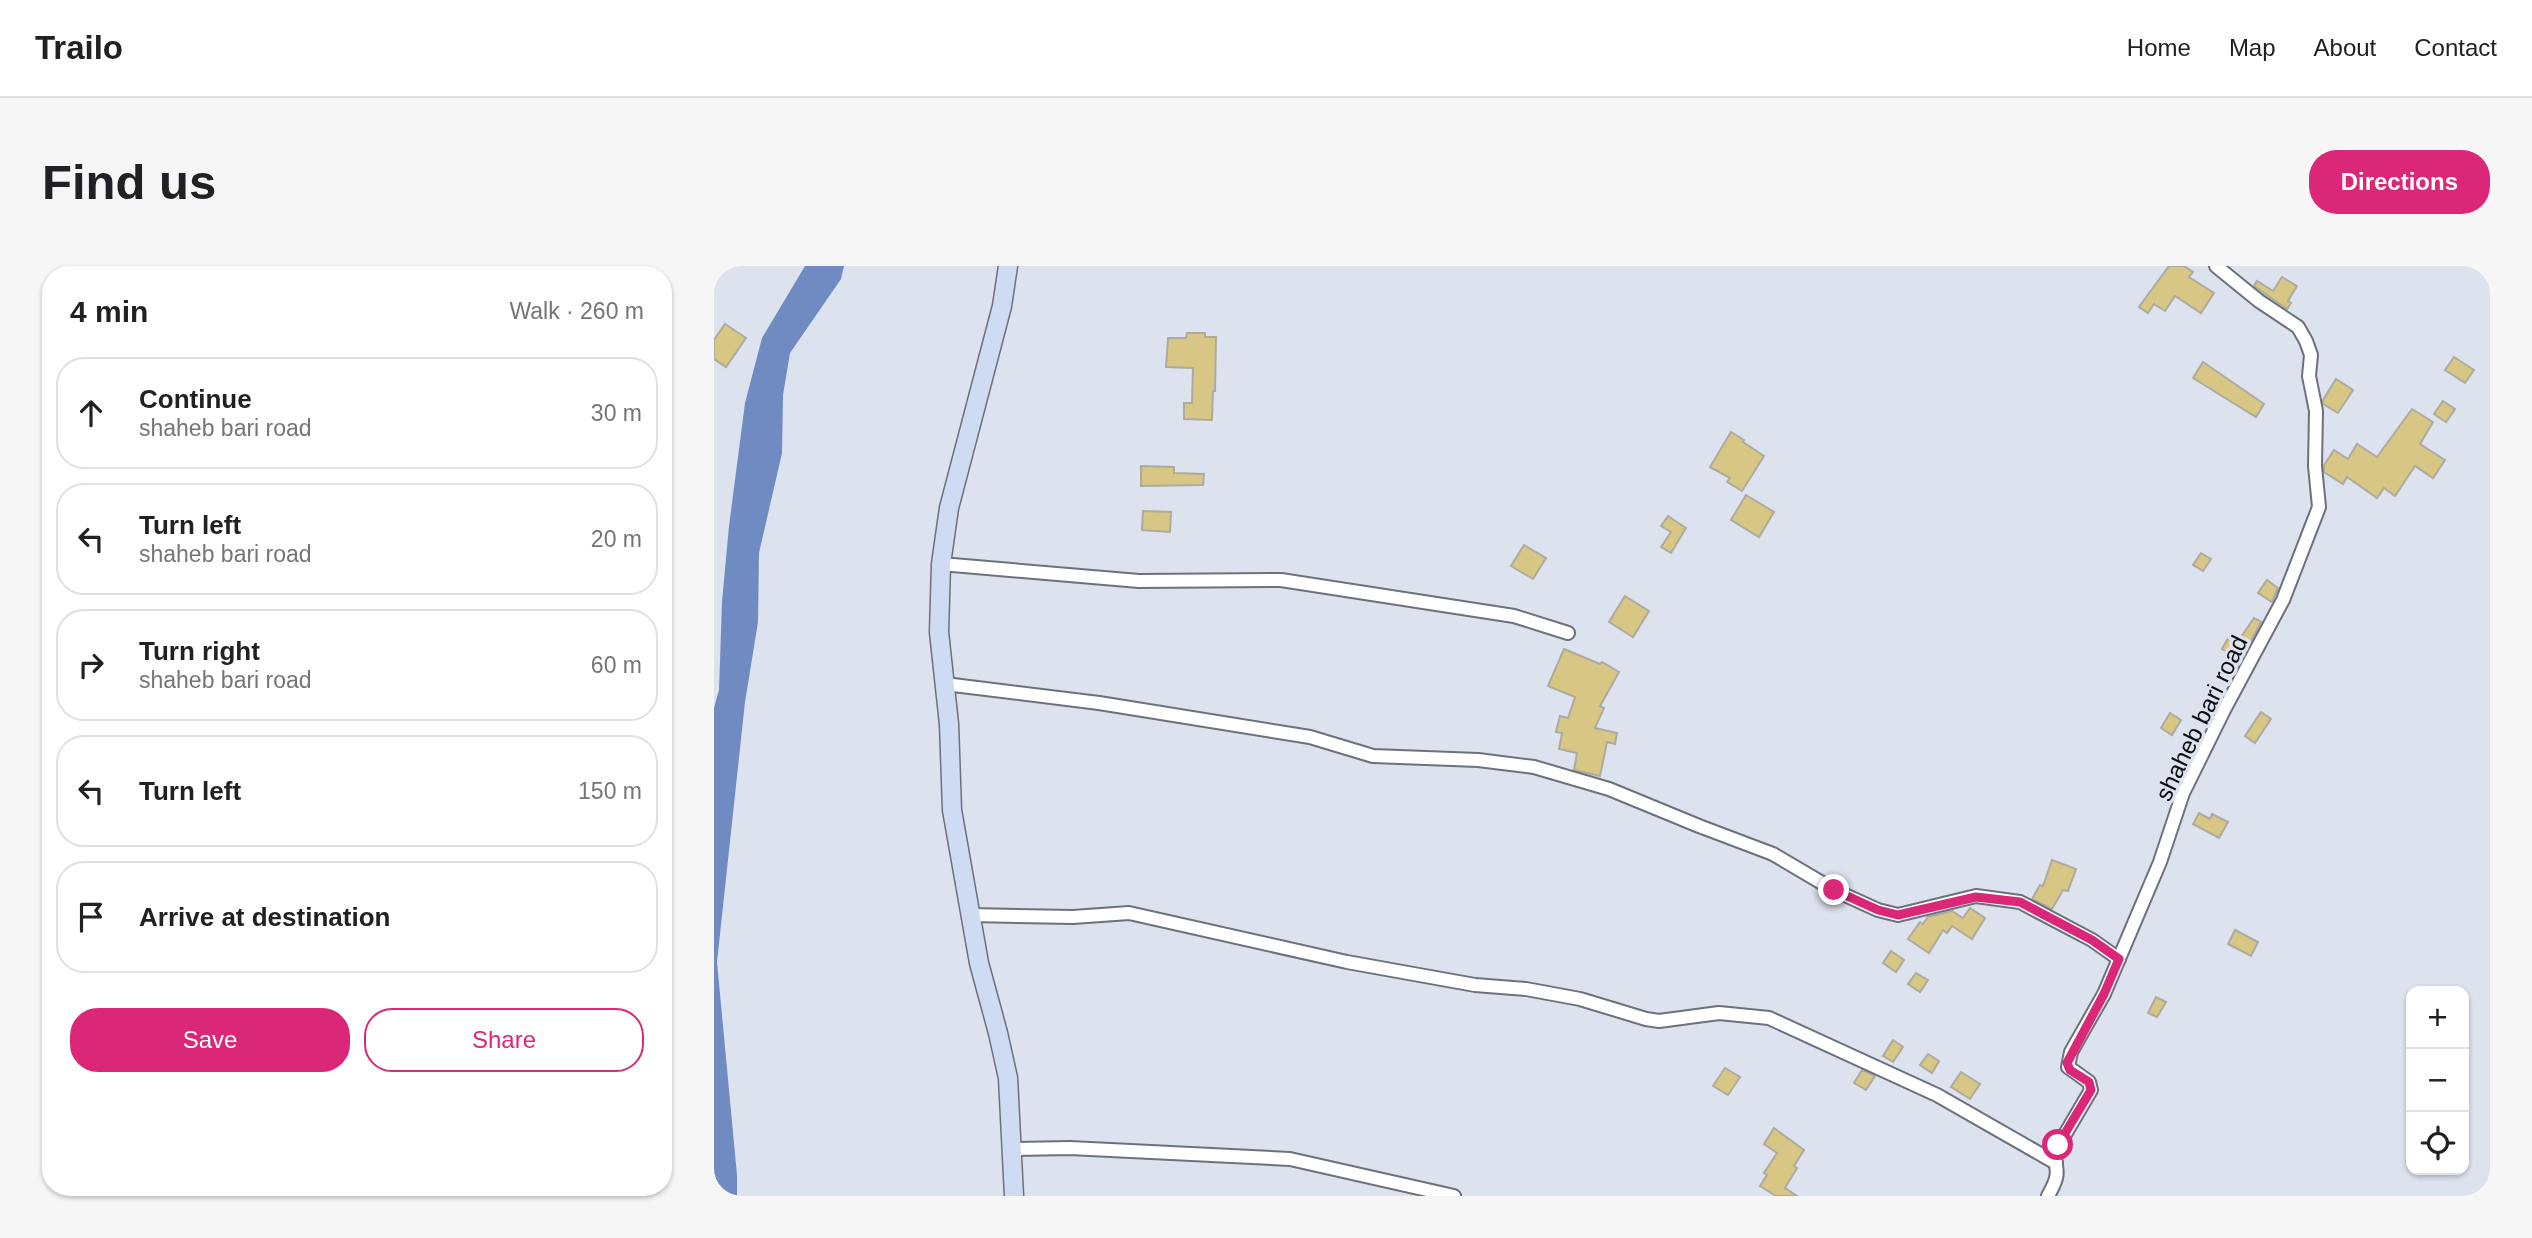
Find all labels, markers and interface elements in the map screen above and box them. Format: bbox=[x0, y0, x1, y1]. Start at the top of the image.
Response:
text: Trailo bbox=[35, 29, 123, 66]
text: Home bbox=[2127, 34, 2191, 61]
text: Map bbox=[2229, 34, 2276, 61]
text: About bbox=[2314, 34, 2376, 61]
text: Contact bbox=[2414, 34, 2497, 61]
button: Directions bbox=[2309, 150, 2490, 214]
text: Find us bbox=[42, 155, 216, 209]
text: 4 min bbox=[70, 295, 148, 328]
text: Walk · 260 m bbox=[509, 298, 644, 324]
text: Continue bbox=[139, 384, 252, 414]
icon: ahead bbox=[72, 394, 110, 432]
text: 30 m bbox=[591, 400, 642, 426]
text: shaheb bari road bbox=[139, 415, 312, 441]
text: Turn left bbox=[139, 510, 241, 540]
icon: left bbox=[72, 520, 110, 558]
text: 20 m bbox=[591, 526, 642, 552]
text: shaheb bari road bbox=[139, 541, 312, 567]
street label: shaheb bari road bbox=[2149, 631, 2253, 805]
text: Turn right bbox=[139, 636, 260, 666]
icon: right bbox=[72, 646, 110, 684]
text: 60 m bbox=[591, 652, 642, 678]
text: shaheb bari road bbox=[139, 667, 312, 693]
icon: left bbox=[72, 772, 110, 810]
text: Turn left bbox=[139, 776, 241, 806]
text: 150 m bbox=[578, 778, 642, 804]
route end bbox=[1818, 874, 1849, 905]
icon: arrive bbox=[72, 898, 110, 936]
text: Arrive at destination bbox=[139, 902, 390, 932]
map controls bbox=[2406, 986, 2469, 1175]
button: + bbox=[2406, 986, 2469, 1049]
button: Save bbox=[70, 1008, 350, 1072]
button: Share bbox=[364, 1008, 644, 1072]
button: − bbox=[2406, 1049, 2469, 1112]
button: locate bbox=[2406, 1112, 2469, 1175]
route start bbox=[2042, 1129, 2073, 1160]

